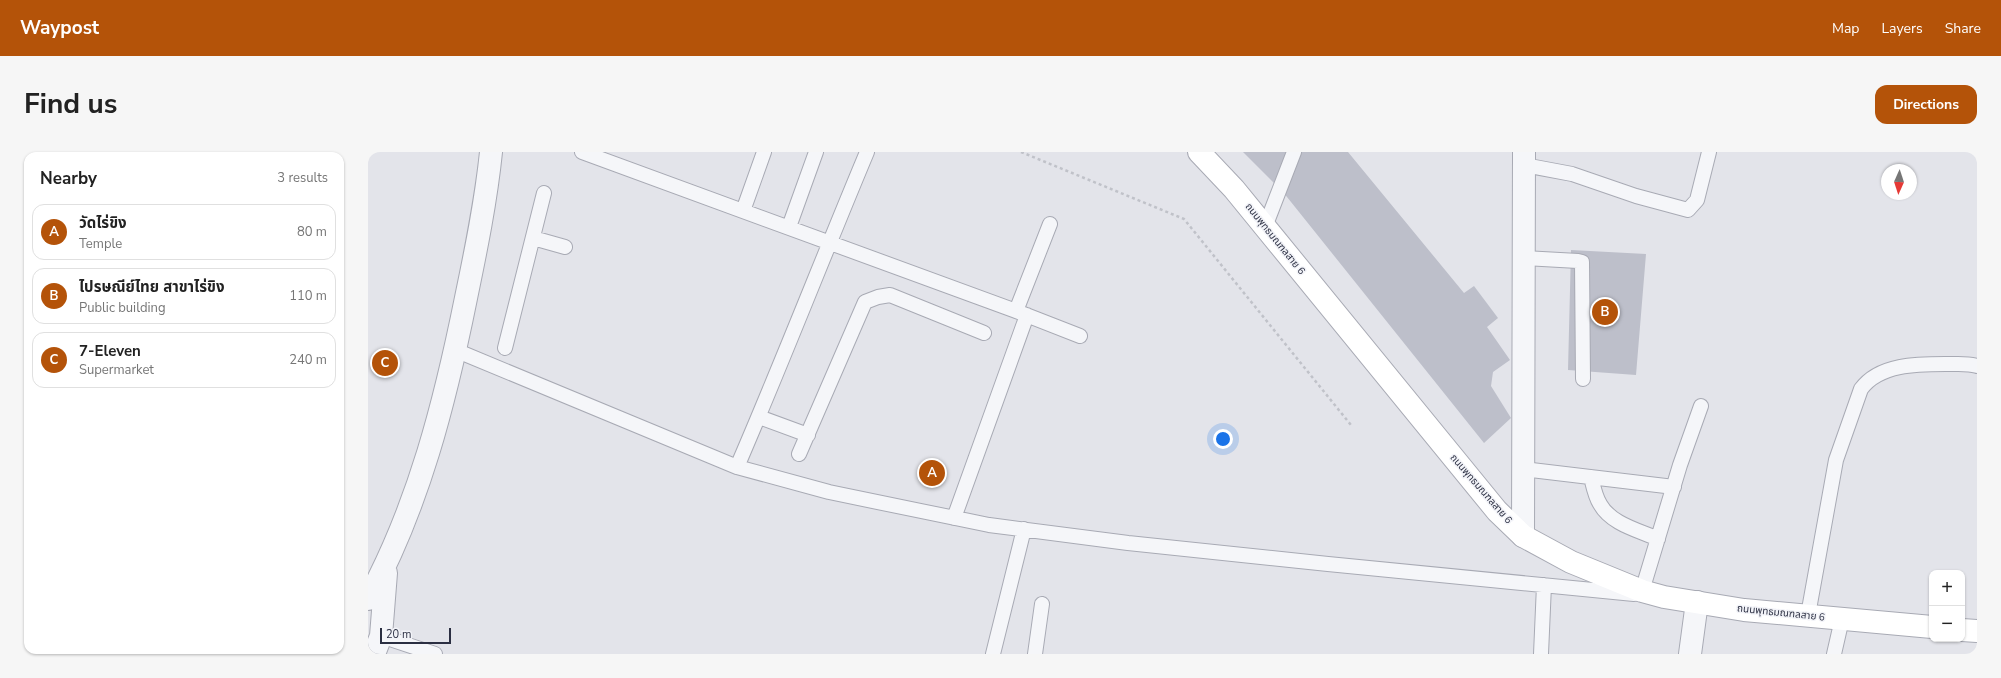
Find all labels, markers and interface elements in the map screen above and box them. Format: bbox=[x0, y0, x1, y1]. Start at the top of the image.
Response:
text: Waypost bbox=[20, 15, 99, 41]
text: Map bbox=[1832, 19, 1859, 38]
text: Layers bbox=[1881, 19, 1923, 38]
text: Share bbox=[1945, 19, 1981, 38]
text: Find us bbox=[24, 85, 118, 123]
button: Directions bbox=[1875, 85, 1977, 124]
north arrow bbox=[1881, 164, 1917, 200]
text: Nearby bbox=[40, 167, 97, 190]
text: 3 results bbox=[277, 169, 328, 187]
street label: ถนนพุทธมณฑลสาย 6 bbox=[1242, 200, 1308, 278]
text: วัดไร่ขิง bbox=[79, 213, 127, 233]
text: A bbox=[49, 223, 59, 241]
text: 80 m bbox=[297, 223, 327, 241]
text: Temple bbox=[79, 235, 122, 253]
text: ไปรษณีย์ไทย สาขาไร่ขิง bbox=[79, 277, 224, 297]
text: B bbox=[50, 287, 58, 305]
text: 110 m bbox=[289, 287, 327, 305]
pin: B bbox=[1592, 297, 1618, 327]
text: Public building bbox=[79, 299, 166, 317]
text: 7-Eleven bbox=[79, 341, 141, 361]
pin: C bbox=[372, 348, 398, 378]
text: C bbox=[50, 351, 58, 369]
text: 240 m bbox=[289, 351, 327, 369]
text: Supermarket bbox=[79, 361, 154, 379]
your location bbox=[1213, 429, 1233, 449]
street label: ถนนพุทธมณฑลสาย 6 bbox=[1447, 451, 1515, 527]
pin: A bbox=[919, 458, 945, 488]
map controls bbox=[1929, 570, 1965, 642]
button: + bbox=[1929, 570, 1965, 606]
street label: ถนนพุทธมณฑลสาย 6 bbox=[1736, 601, 1826, 625]
button: − bbox=[1929, 606, 1965, 642]
scale bar bbox=[380, 626, 451, 645]
text: 20 m bbox=[386, 627, 411, 642]

